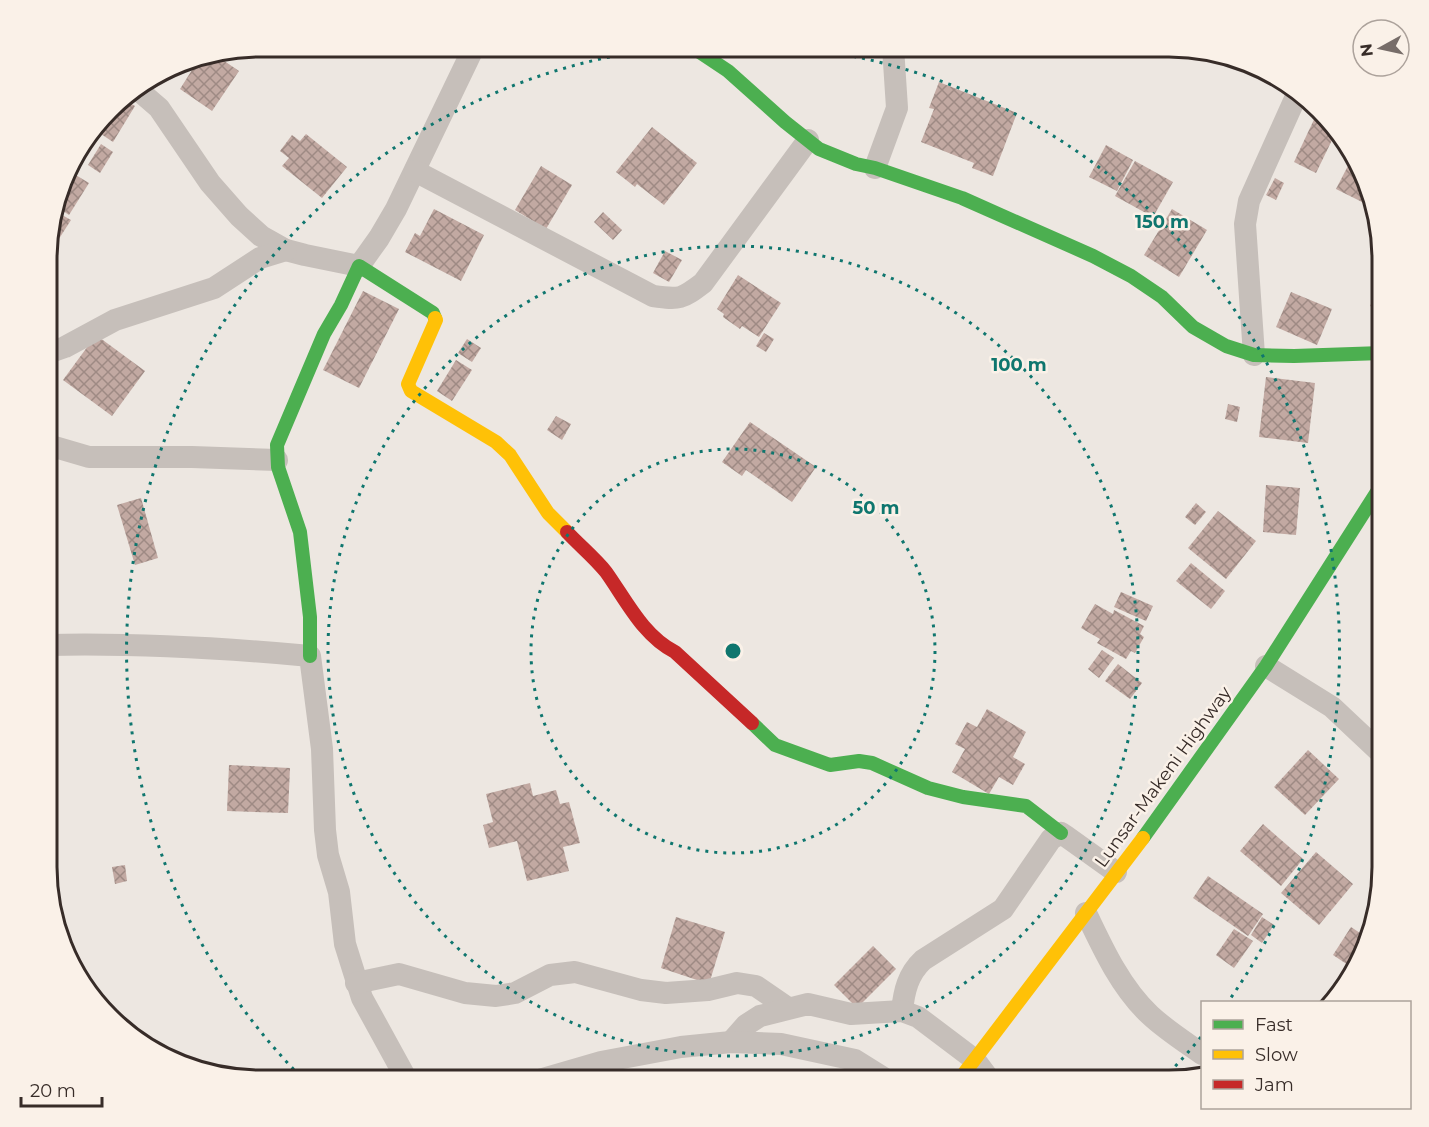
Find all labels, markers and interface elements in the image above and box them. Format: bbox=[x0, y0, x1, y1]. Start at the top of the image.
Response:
north arrow bbox=[1351, 18, 1411, 78]
text: N bbox=[1356, 42, 1377, 58]
text: 150 m bbox=[1135, 211, 1189, 233]
text: 100 m bbox=[991, 354, 1047, 376]
text: 50 m bbox=[853, 497, 899, 519]
centre of rings bbox=[723, 641, 743, 661]
street label: Lunsar-Makeni Highway bbox=[1090, 682, 1236, 872]
legend bbox=[1201, 1001, 1411, 1109]
text: Fast bbox=[1255, 1014, 1293, 1036]
text: Slow bbox=[1255, 1044, 1298, 1066]
scale bar bbox=[21, 1070, 102, 1108]
text: Jam bbox=[1254, 1074, 1294, 1096]
text: 20 m bbox=[30, 1080, 76, 1102]

